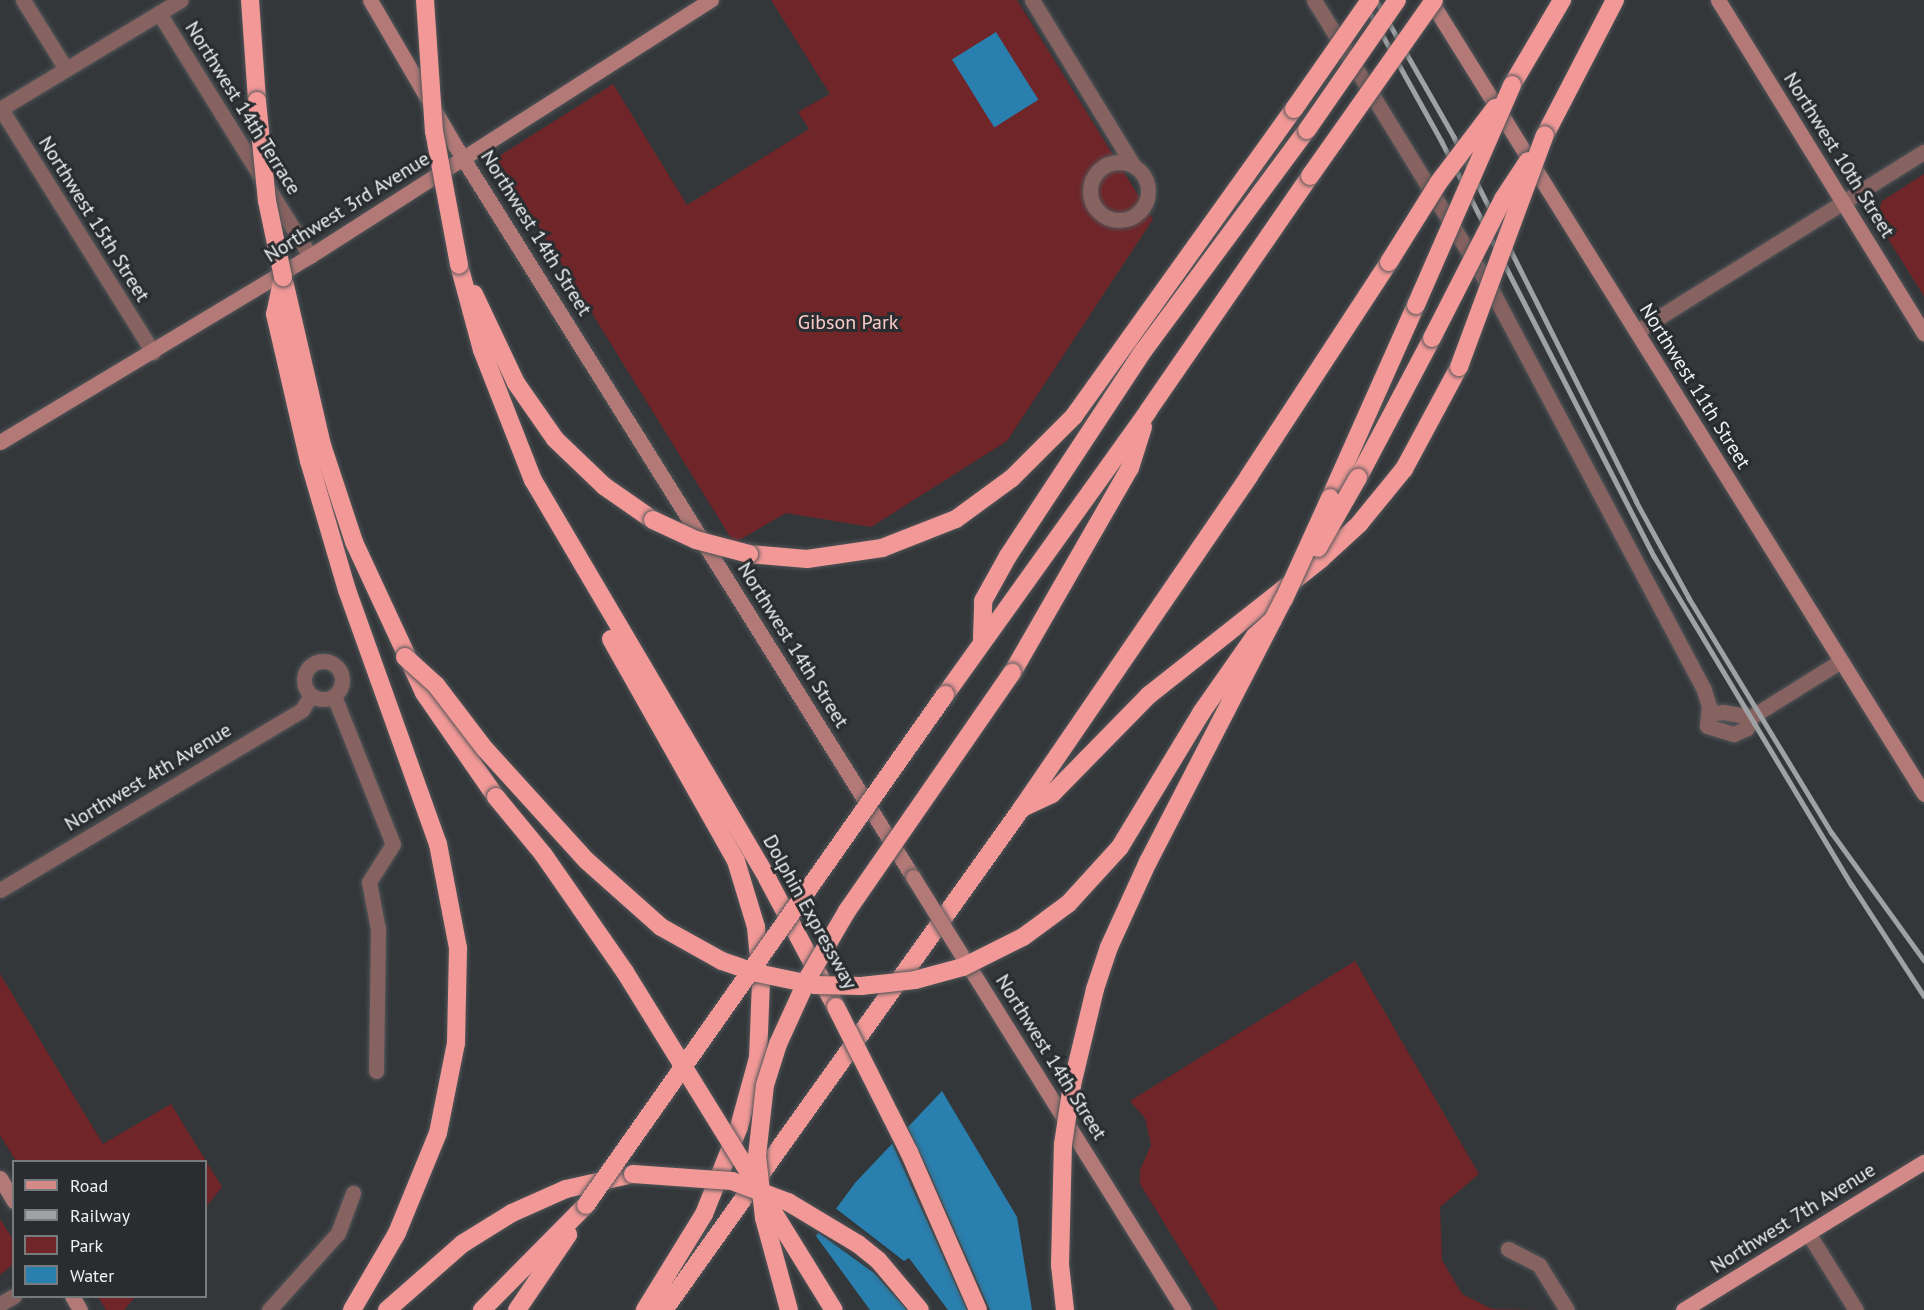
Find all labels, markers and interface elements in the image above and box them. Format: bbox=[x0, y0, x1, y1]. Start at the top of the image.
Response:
street label: Northwest 14th Terrace bbox=[180, 17, 306, 199]
street label: Northwest 10th Street bbox=[1778, 68, 1900, 242]
street label: Northwest 15th Street bbox=[33, 132, 155, 306]
street label: Northwest 3rd Avenue bbox=[260, 146, 434, 268]
street label: Northwest 14th Street bbox=[475, 146, 597, 320]
street label: Northwest 11th Street bbox=[1634, 299, 1756, 473]
park label: Gibson Park bbox=[798, 310, 898, 334]
street label: Northwest 14th Street bbox=[732, 558, 854, 732]
street label: Northwest 4th Avenue bbox=[60, 718, 236, 836]
street label: Dolphin Expressway bbox=[758, 831, 862, 993]
street label: Northwest 14th Street bbox=[990, 970, 1112, 1144]
street label: Northwest 7th Avenue bbox=[1706, 1157, 1880, 1279]
legend bbox=[12, 1160, 207, 1298]
text: Road bbox=[70, 1174, 108, 1197]
text: Railway bbox=[70, 1204, 130, 1227]
text: Park bbox=[70, 1234, 103, 1257]
text: Water bbox=[70, 1264, 114, 1287]

